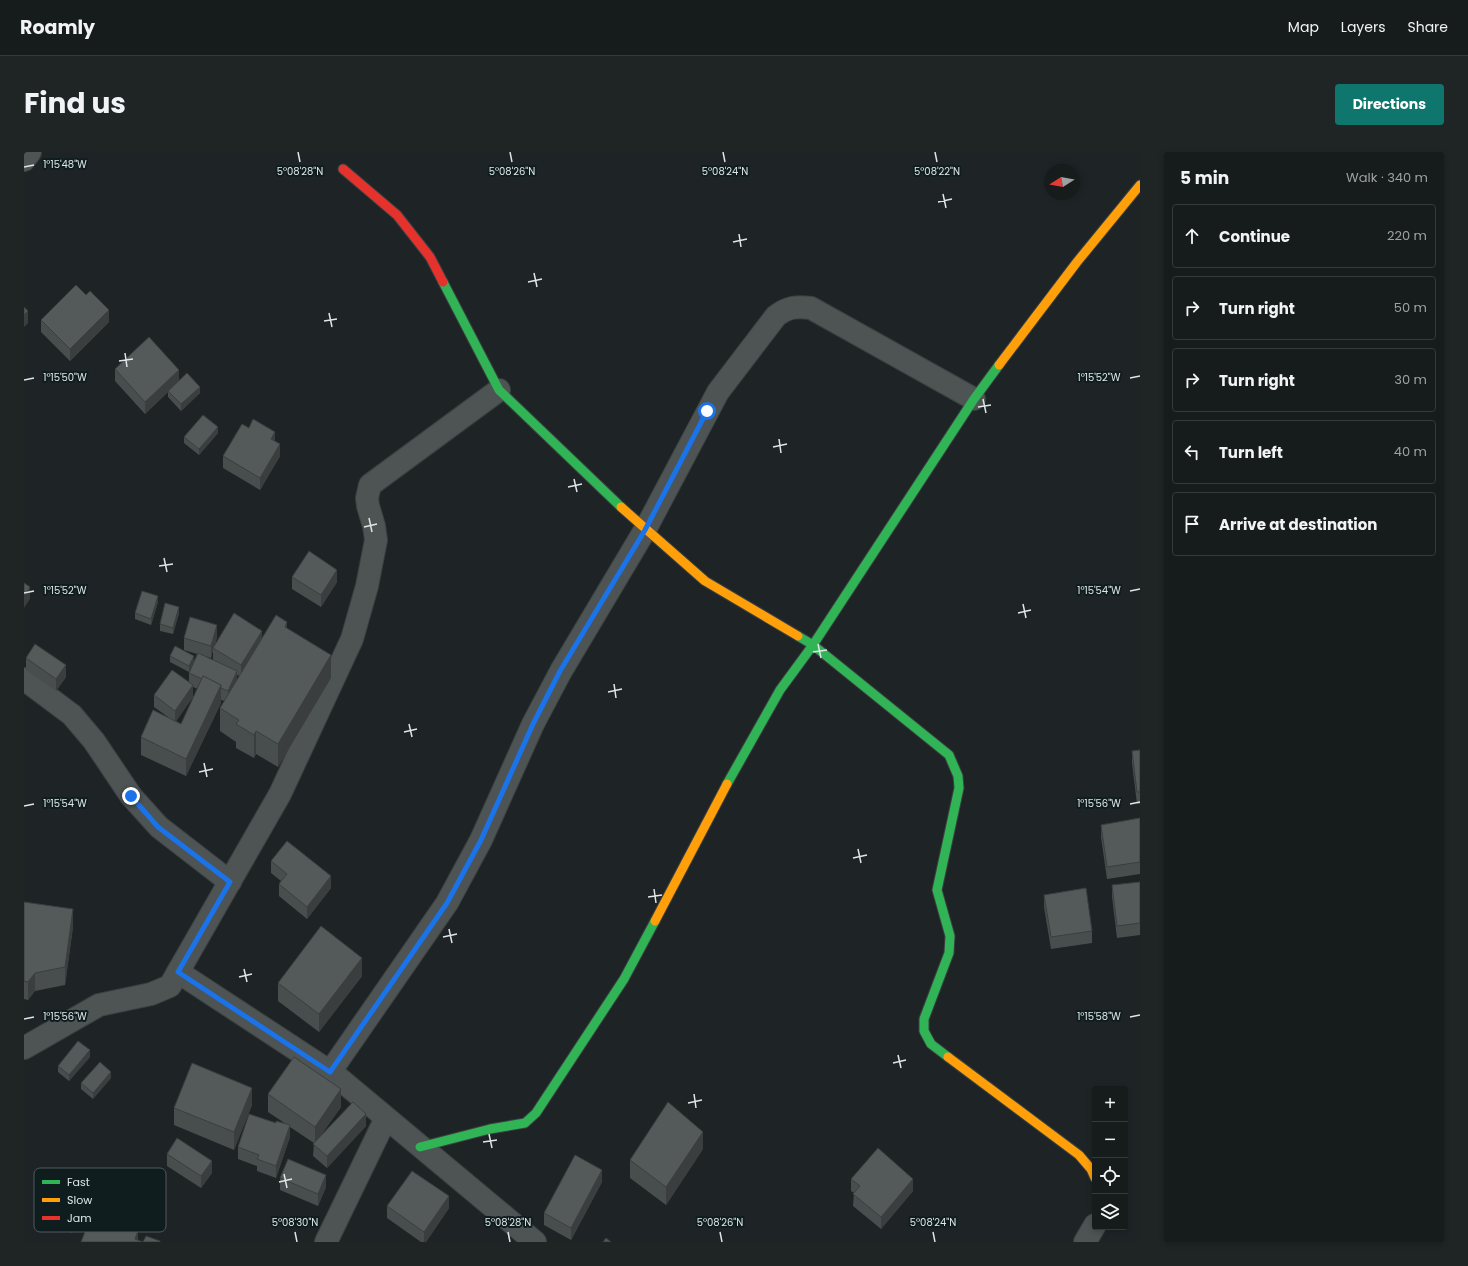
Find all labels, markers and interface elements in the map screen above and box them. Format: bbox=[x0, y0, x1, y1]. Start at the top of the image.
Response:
text: Roamly bbox=[20, 14, 95, 41]
text: Map bbox=[1288, 17, 1319, 37]
text: Layers bbox=[1341, 17, 1385, 37]
text: Share bbox=[1407, 17, 1448, 37]
text: Find us bbox=[24, 84, 126, 123]
button: Directions bbox=[1335, 84, 1444, 125]
text: 1°15'48"W bbox=[43, 157, 87, 172]
text: 5°08'28"N bbox=[277, 164, 323, 179]
text: 5°08'26"N bbox=[489, 164, 535, 179]
text: 5°08'24"N bbox=[702, 164, 748, 179]
text: 5°08'22"N bbox=[914, 164, 960, 179]
north arrow bbox=[1044, 164, 1080, 200]
text: 5 min bbox=[1180, 166, 1229, 190]
text: Walk · 340 m bbox=[1346, 168, 1428, 187]
icon: ahead bbox=[1181, 225, 1203, 247]
text: Continue bbox=[1219, 226, 1290, 247]
text: 220 m bbox=[1387, 226, 1427, 245]
icon: right bbox=[1181, 297, 1203, 319]
text: Turn right bbox=[1219, 298, 1295, 319]
text: 50 m bbox=[1394, 298, 1427, 317]
icon: right bbox=[1181, 369, 1203, 391]
text: 1°15'50"W bbox=[43, 370, 87, 385]
text: 1°15'52"W bbox=[1077, 370, 1121, 385]
text: Turn right bbox=[1219, 370, 1295, 391]
text: 30 m bbox=[1394, 370, 1427, 389]
route start bbox=[698, 402, 716, 420]
icon: left bbox=[1181, 441, 1203, 463]
text: Turn left bbox=[1219, 442, 1283, 463]
text: 40 m bbox=[1394, 442, 1427, 461]
icon: arrive bbox=[1181, 513, 1203, 535]
text: Arrive at destination bbox=[1219, 514, 1377, 535]
text: 1°15'52"W bbox=[43, 583, 87, 598]
text: 1°15'54"W bbox=[1077, 583, 1121, 598]
route end bbox=[122, 787, 140, 805]
text: 1°15'54"W bbox=[43, 796, 87, 811]
text: 1°15'56"W bbox=[1077, 796, 1121, 811]
text: 1°15'56"W bbox=[43, 1009, 87, 1024]
text: 1°15'58"W bbox=[1077, 1009, 1121, 1024]
map controls bbox=[1092, 1086, 1128, 1230]
button: + bbox=[1092, 1086, 1128, 1122]
button: − bbox=[1092, 1122, 1128, 1158]
button: locate bbox=[1092, 1158, 1128, 1194]
legend bbox=[34, 1168, 166, 1232]
text: Fast bbox=[67, 1174, 90, 1190]
text: Slow bbox=[67, 1192, 92, 1208]
button: layers bbox=[1092, 1194, 1128, 1230]
text: Jam bbox=[67, 1210, 92, 1226]
text: 5°08'30"N bbox=[272, 1215, 318, 1230]
text: 5°08'28"N bbox=[485, 1215, 531, 1230]
text: 5°08'26"N bbox=[697, 1215, 743, 1230]
text: 5°08'24"N bbox=[910, 1215, 956, 1230]

